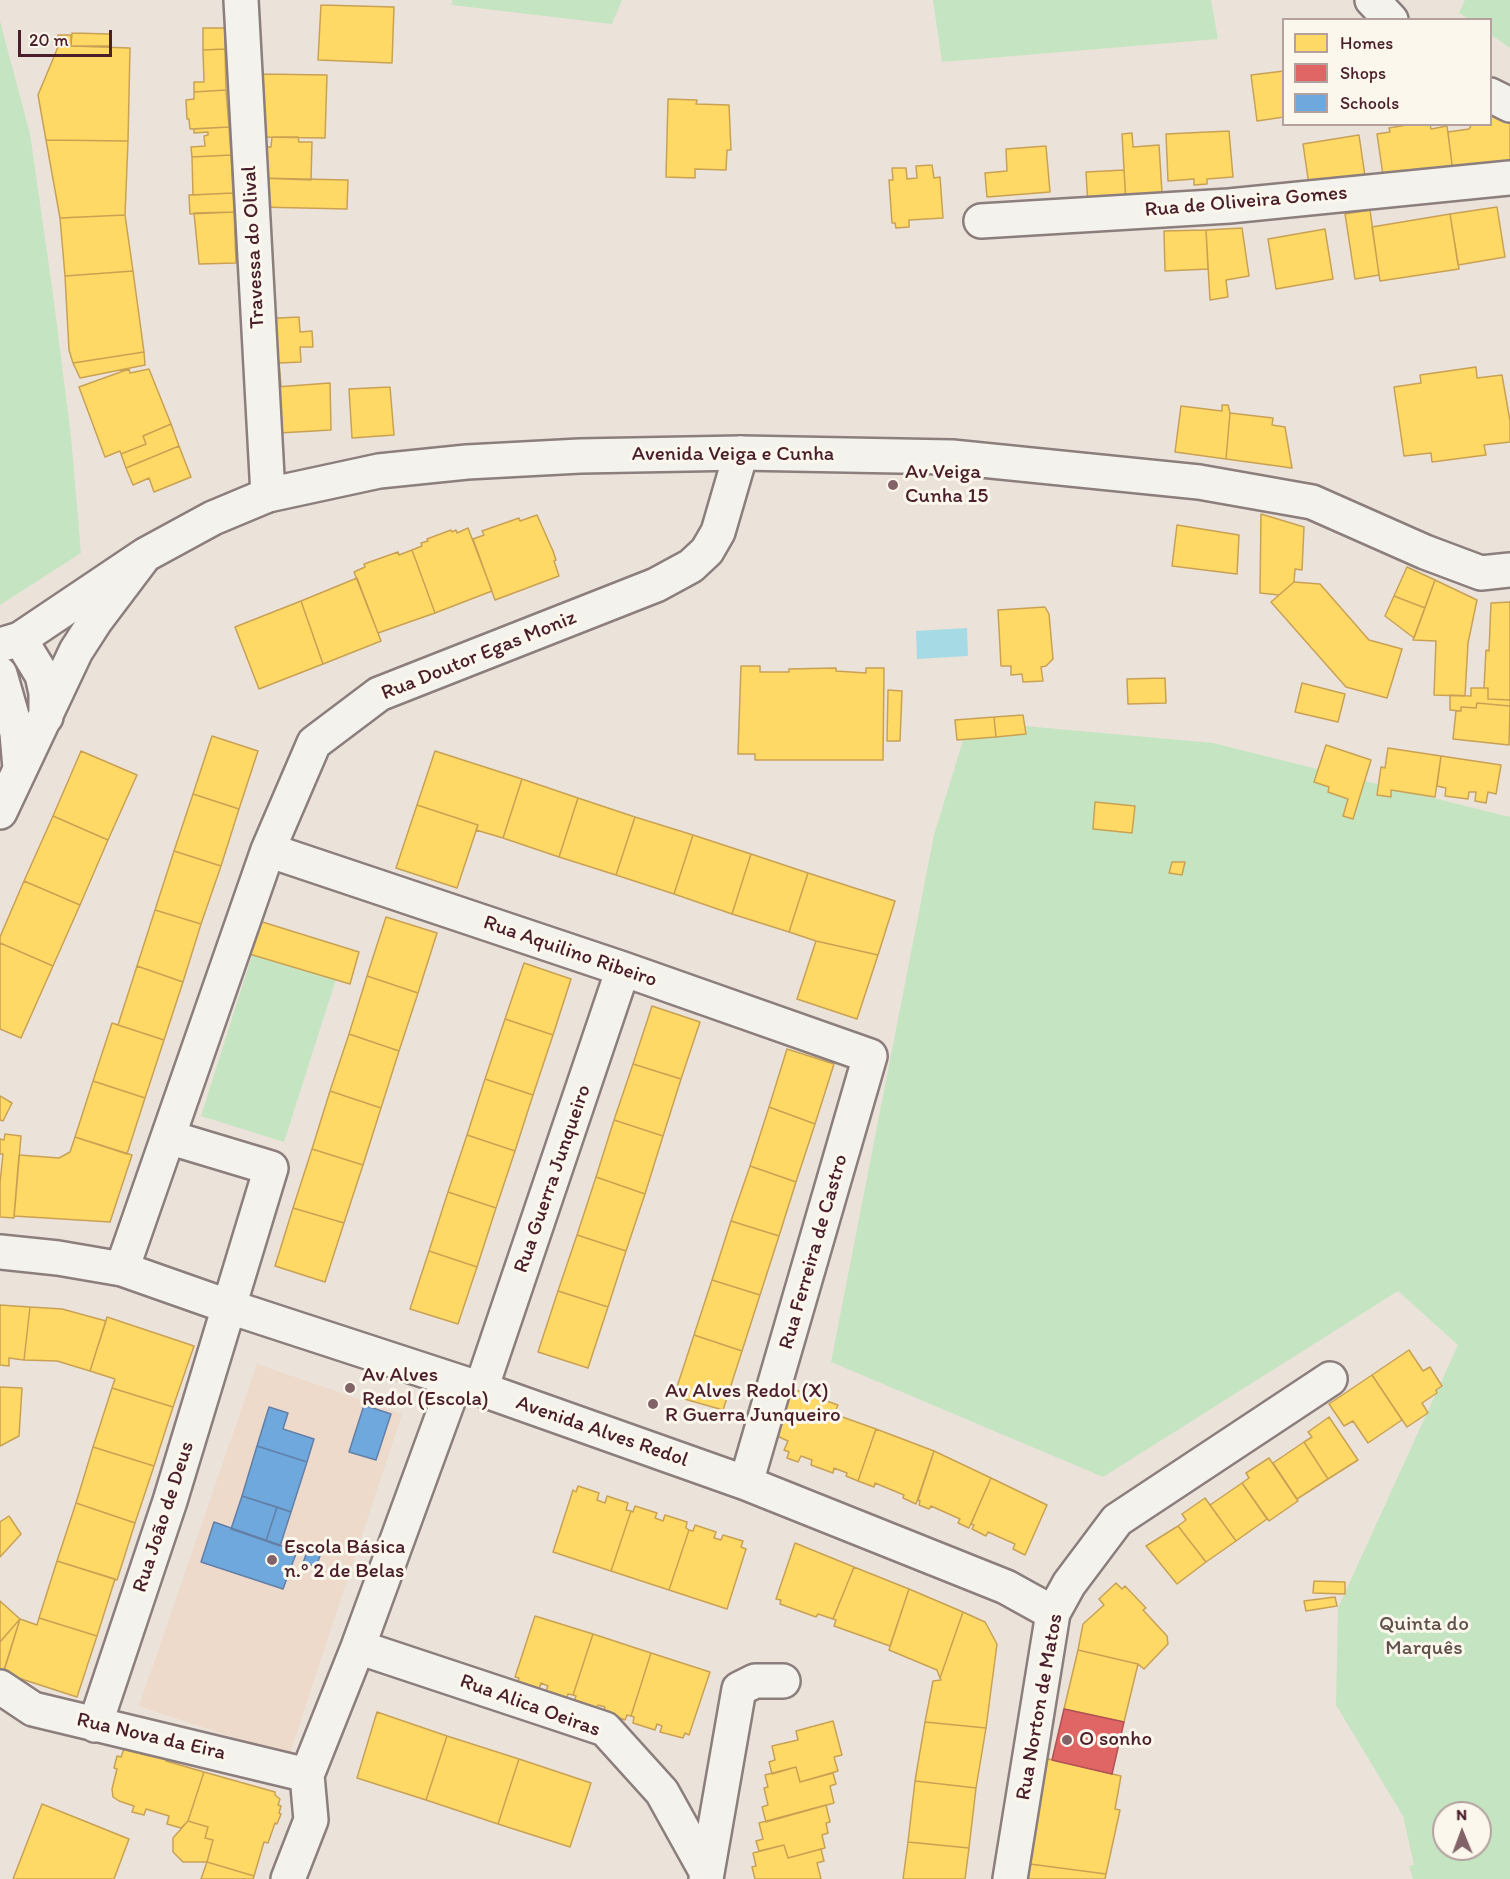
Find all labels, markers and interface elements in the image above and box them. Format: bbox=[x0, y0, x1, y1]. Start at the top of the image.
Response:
scale bar bbox=[21, 18, 116, 56]
legend bbox=[1282, 18, 1492, 126]
text: 20 m bbox=[29, 29, 69, 51]
text: Homes bbox=[1340, 32, 1393, 54]
text: Shops bbox=[1340, 62, 1386, 84]
text: Schools bbox=[1340, 92, 1399, 114]
street label: Travessa do Olival bbox=[237, 165, 271, 329]
street label: Rua de Oliveira Gomes bbox=[1144, 181, 1348, 223]
street label: Avenida Veiga e Cunha bbox=[632, 442, 834, 468]
place label: Av Veiga Cunha 15 bbox=[905, 460, 988, 510]
marker: Av Veiga Cunha 15 bbox=[886, 478, 900, 492]
street label: Rua Doutor Egas Moniz bbox=[378, 605, 580, 707]
street label: Rua Aquilino Ribeiro bbox=[480, 910, 660, 994]
street label: Rua Guerra Junqueiro bbox=[509, 1081, 597, 1277]
street label: Rua Ferreira de Castro bbox=[774, 1151, 854, 1353]
place label: Av Alves Redol (Escola) bbox=[362, 1363, 489, 1413]
place label: Av Alves Redol (X) R Guerra Junqueiro bbox=[665, 1379, 841, 1429]
marker: Av Alves Redol (Escola) bbox=[343, 1381, 357, 1395]
street label: Avenida Alves Redol bbox=[513, 1391, 691, 1473]
marker: Av Alves Redol (X) R Guerra Junqueiro bbox=[646, 1397, 660, 1411]
street label: Rua João de Deus bbox=[128, 1438, 200, 1596]
place label: Escola Básica n.º 2 de Belas bbox=[284, 1535, 405, 1585]
marker: Escola Básica n.º 2 de Belas bbox=[265, 1553, 279, 1567]
street label: Rua Norton de Matos bbox=[1011, 1612, 1069, 1802]
park label: Quinta do Marquês bbox=[1379, 1612, 1469, 1662]
street label: Rua Alica Oeiras bbox=[456, 1669, 604, 1743]
street label: Rua Nova da Eira bbox=[74, 1708, 228, 1766]
place label: O sonho bbox=[1079, 1727, 1152, 1753]
marker: O sonho bbox=[1060, 1733, 1074, 1747]
north arrow bbox=[1432, 1801, 1492, 1861]
text: N bbox=[1456, 1805, 1467, 1824]

